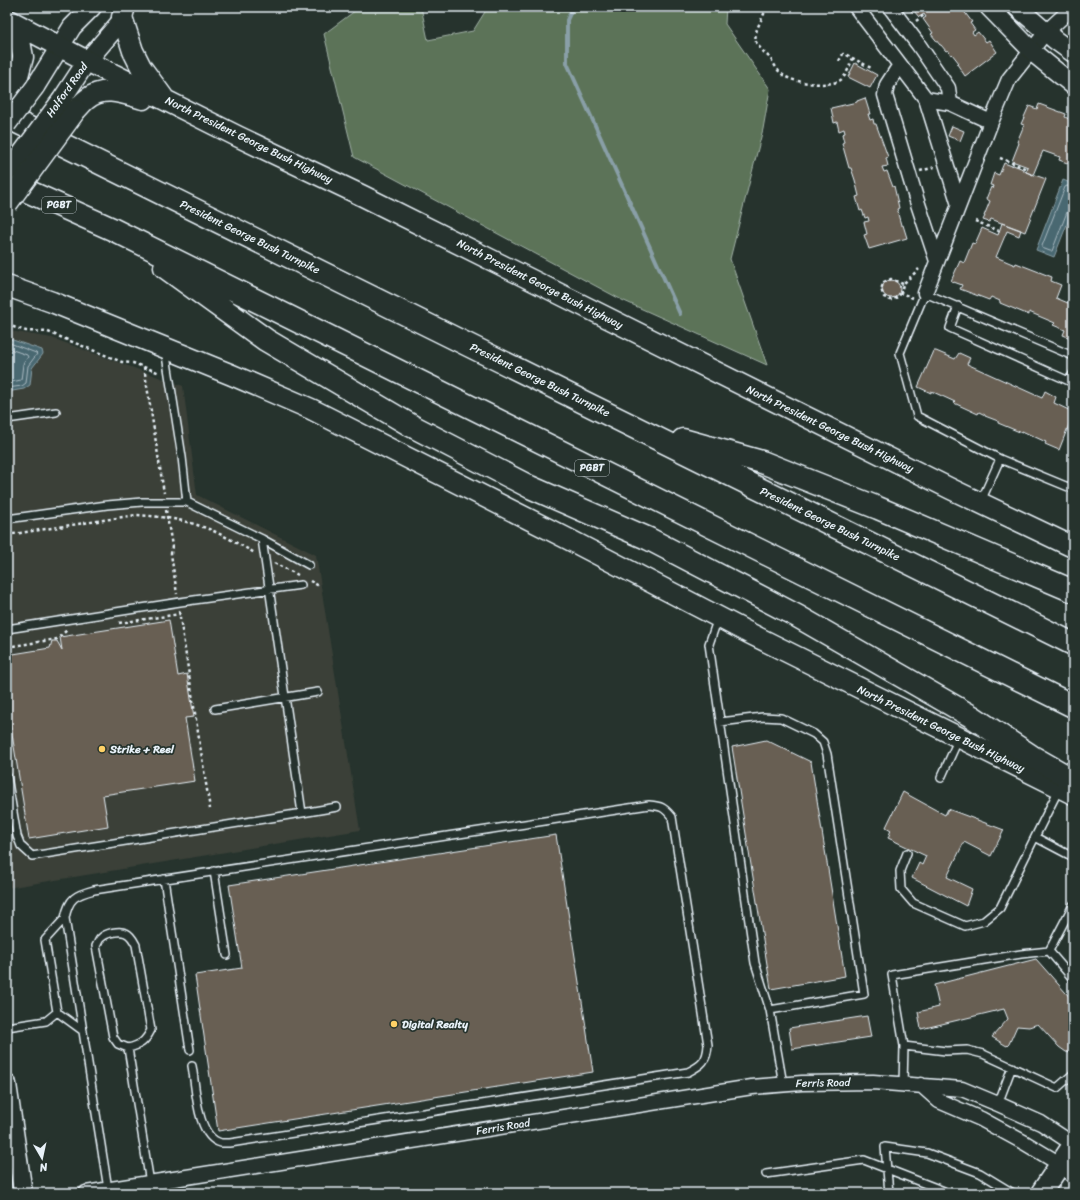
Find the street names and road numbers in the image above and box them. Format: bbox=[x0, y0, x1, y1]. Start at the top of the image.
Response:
street label: Holford Road bbox=[41, 58, 94, 121]
street label: North President George Bush Highway bbox=[162, 91, 336, 189]
street label: President George Bush Turnpike bbox=[177, 195, 324, 279]
road number: PGBT bbox=[42, 197, 76, 213]
street label: North President George Bush Highway bbox=[454, 234, 627, 334]
street label: President George Bush Turnpike bbox=[467, 338, 614, 422]
street label: North President George Bush Highway bbox=[743, 380, 917, 478]
road number: PGBT bbox=[575, 460, 609, 476]
street label: President George Bush Turnpike bbox=[757, 482, 904, 566]
street label: North President George Bush Highway bbox=[854, 680, 1028, 778]
street label: Ferris Road bbox=[796, 1073, 852, 1093]
street label: Ferris Road bbox=[475, 1113, 533, 1141]

